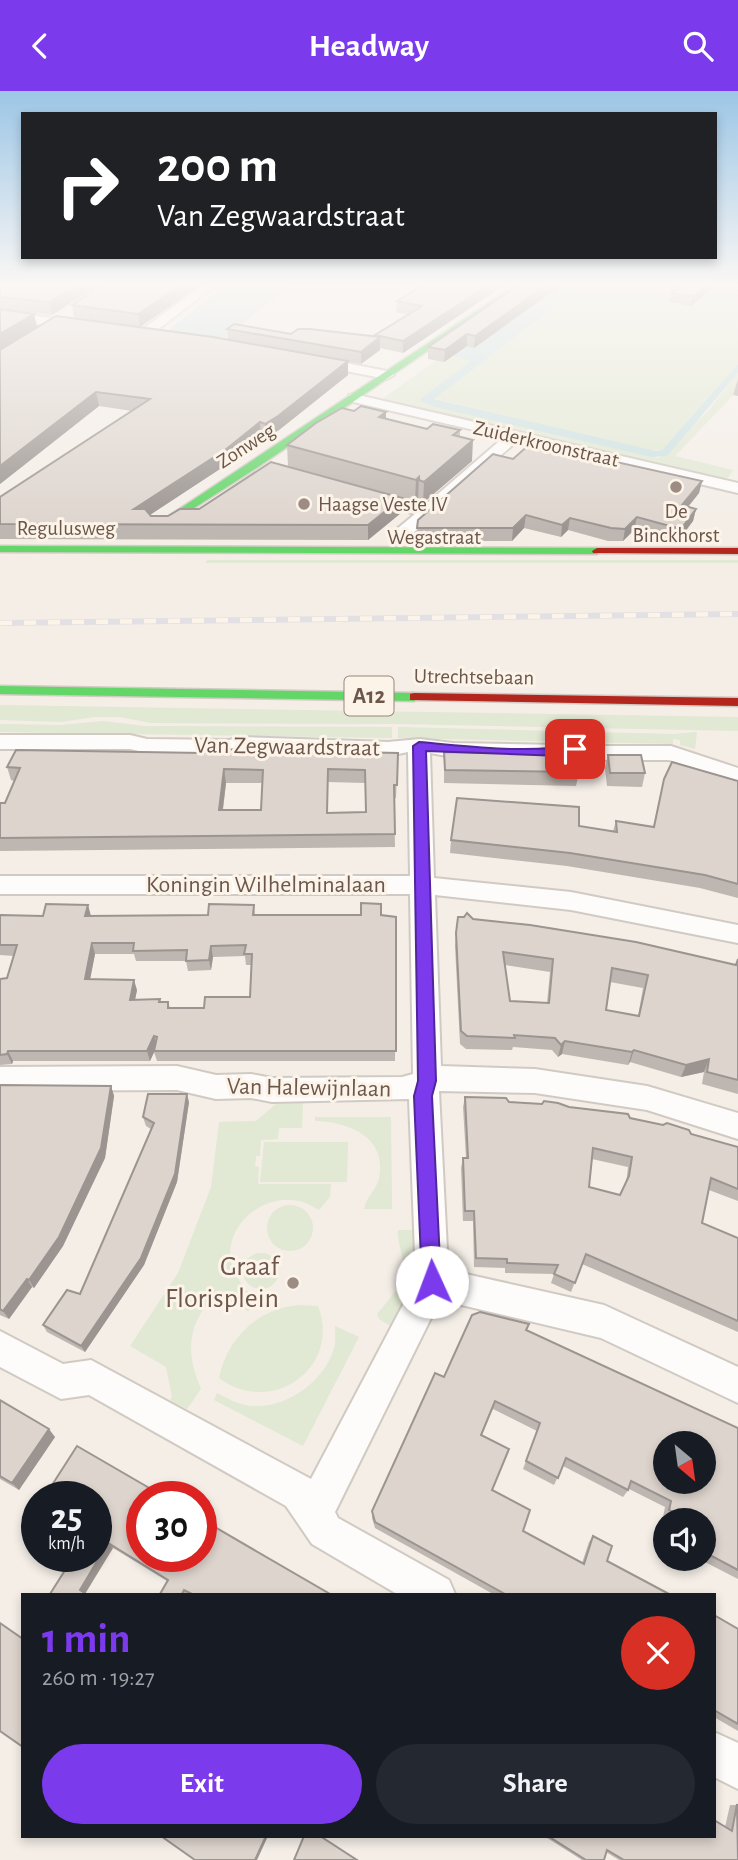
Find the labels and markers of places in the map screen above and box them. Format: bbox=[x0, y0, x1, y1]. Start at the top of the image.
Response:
marker: De Binckhorst bbox=[668, 479, 684, 495]
place label: Haagse Veste IV bbox=[318, 494, 448, 515]
marker: Haagse Veste IV bbox=[296, 496, 312, 512]
place label: De Binckhorst bbox=[632, 501, 720, 546]
pin bbox=[545, 719, 605, 779]
place label: Graaf Florisplein bbox=[165, 1253, 281, 1313]
marker: Graaf Florisplein bbox=[285, 1275, 301, 1291]

